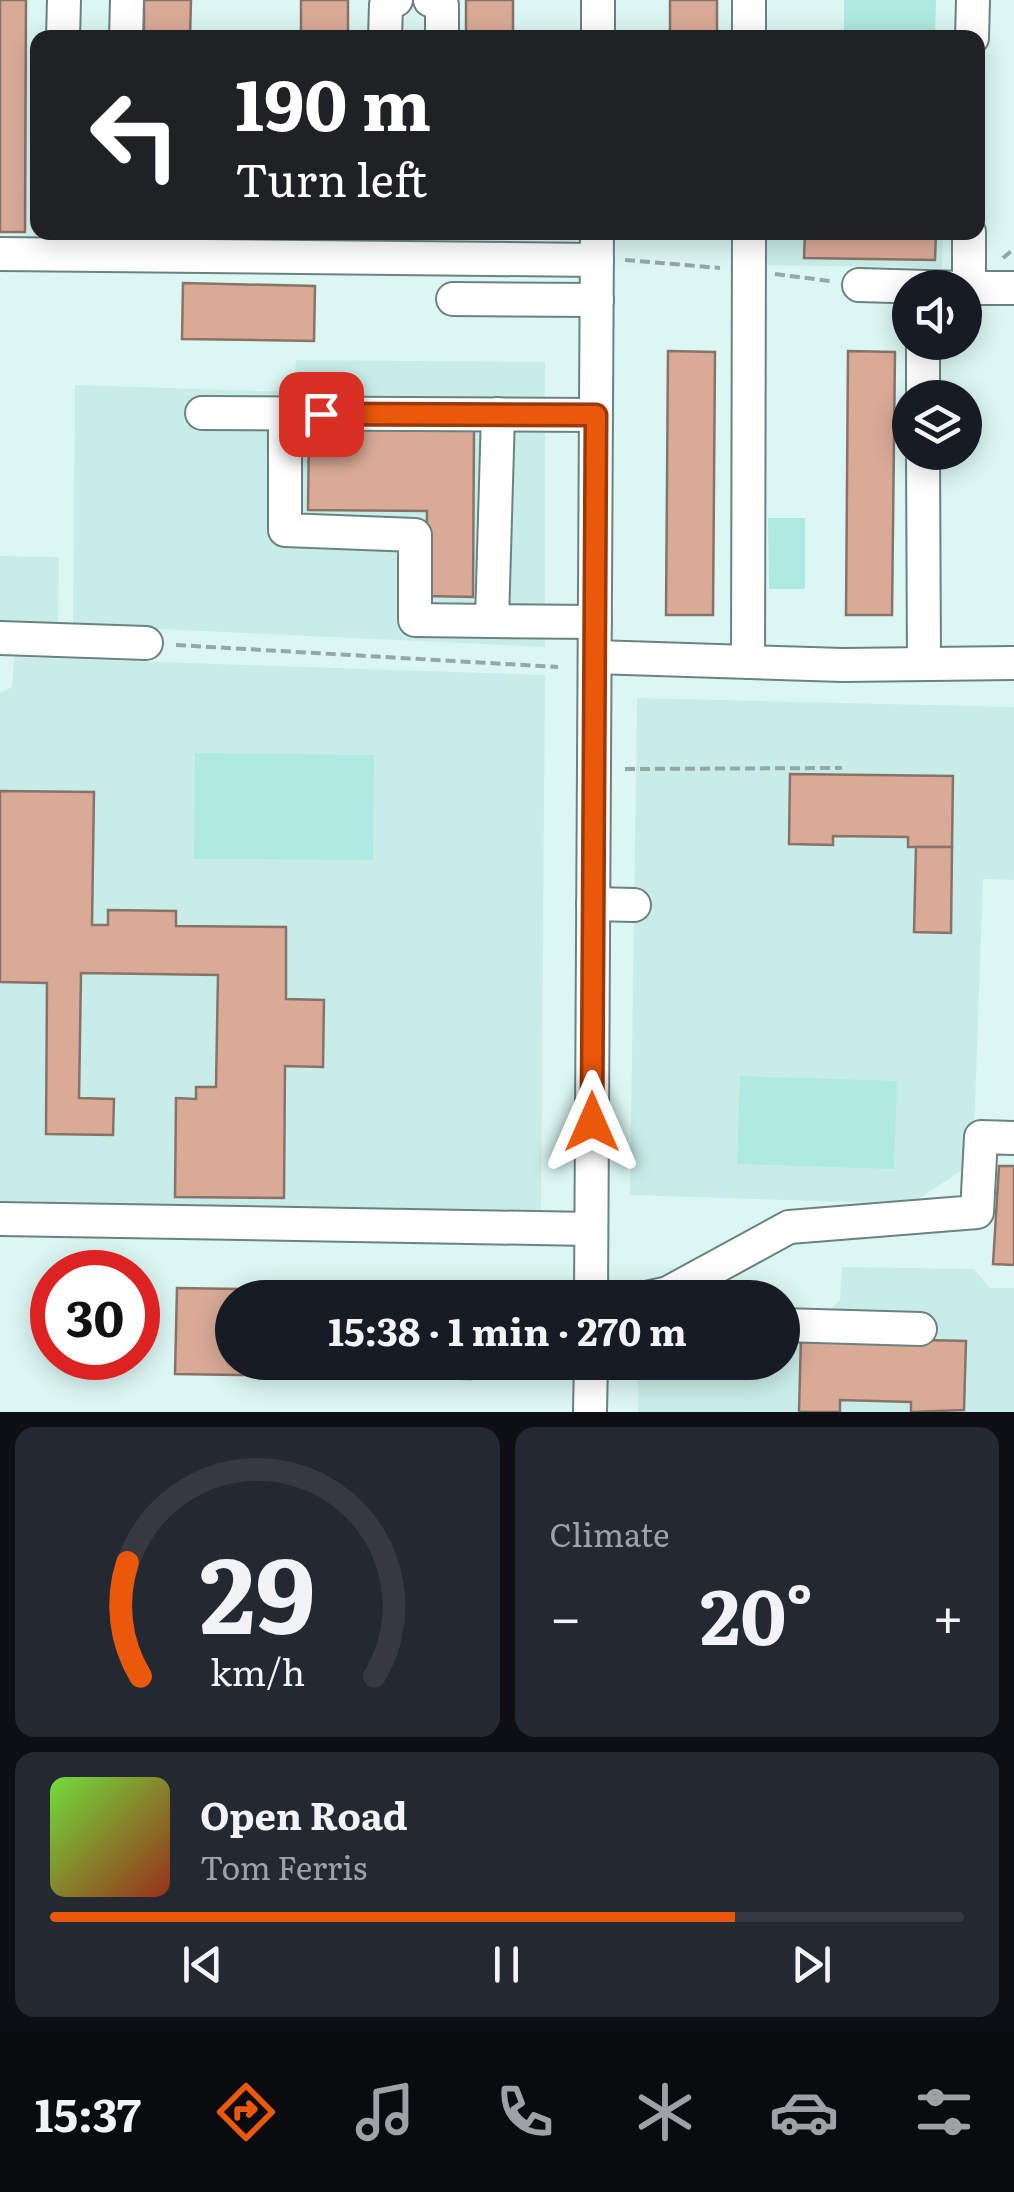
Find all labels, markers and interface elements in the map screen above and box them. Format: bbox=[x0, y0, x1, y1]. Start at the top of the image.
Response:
text: 190 m bbox=[235, 49, 431, 153]
icon: left bbox=[70, 70, 200, 200]
text: Turn left bbox=[235, 144, 427, 211]
map controls bbox=[892, 270, 982, 470]
button: sound bbox=[892, 270, 982, 360]
pin bbox=[279, 372, 364, 457]
button: layers bbox=[892, 380, 982, 470]
icon: arrive bbox=[294, 387, 349, 442]
position arrow bbox=[540, 1070, 644, 1174]
speed limit sign: 30 bbox=[30, 1250, 160, 1380]
text: 15:38 · 1 min · 270 m bbox=[328, 1301, 687, 1358]
text: Climate bbox=[550, 1509, 670, 1557]
text: 29 bbox=[199, 1512, 315, 1666]
text: 20° bbox=[700, 1557, 813, 1668]
text: − bbox=[550, 1573, 582, 1655]
text: + bbox=[932, 1573, 964, 1655]
text: km/h bbox=[210, 1644, 305, 1697]
text: Open Road bbox=[200, 1785, 408, 1842]
text: Tom Ferris bbox=[200, 1842, 367, 1890]
icon: previous bbox=[175, 1937, 230, 1992]
icon: pause bbox=[479, 1937, 534, 1992]
icon: next bbox=[784, 1937, 839, 1992]
icon: directions bbox=[211, 2077, 281, 2147]
icon: music bbox=[350, 2077, 420, 2147]
icon: phone bbox=[490, 2077, 560, 2147]
icon: climate bbox=[630, 2077, 700, 2147]
icon: car bbox=[769, 2077, 839, 2147]
icon: filters bbox=[909, 2077, 979, 2147]
text: 15:37 bbox=[35, 2079, 141, 2146]

